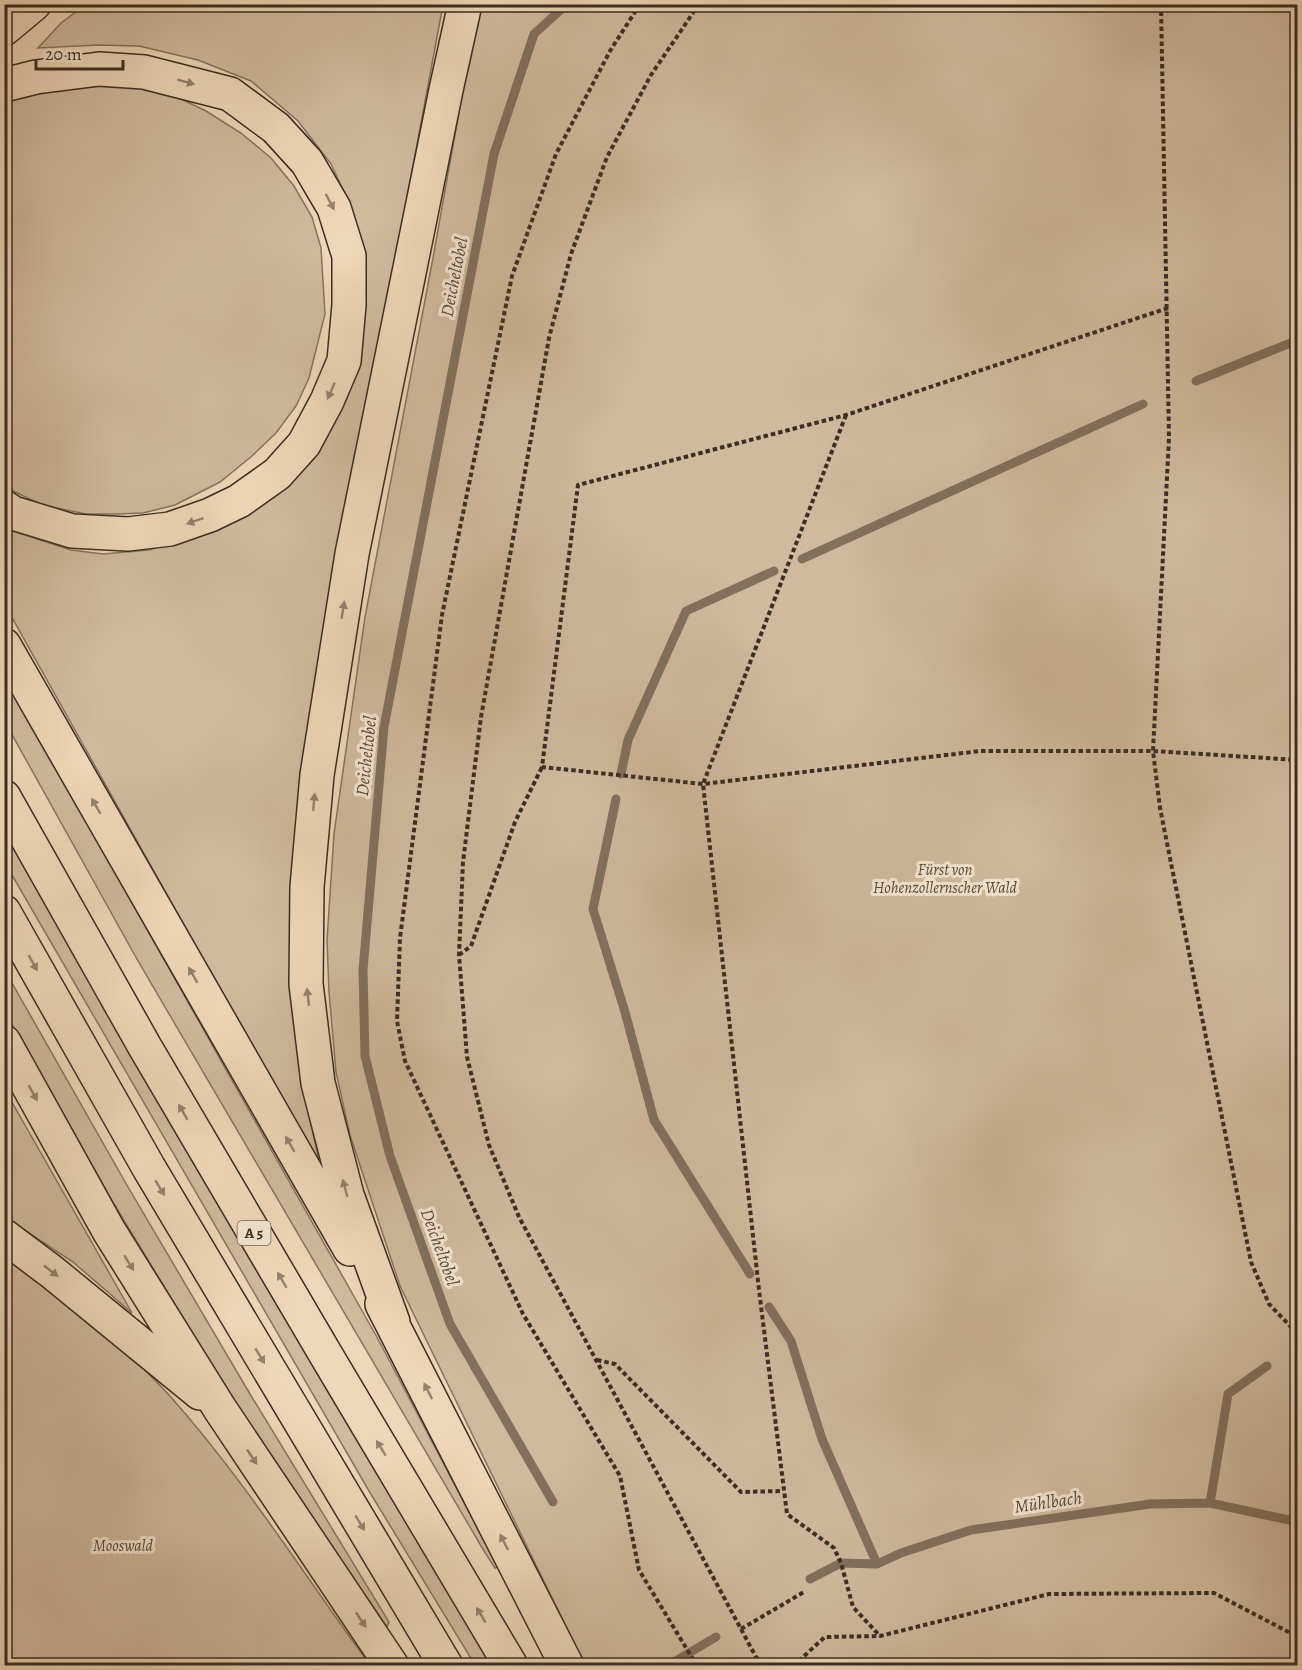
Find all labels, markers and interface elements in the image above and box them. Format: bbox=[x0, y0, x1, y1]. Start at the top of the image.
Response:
scale bar bbox=[36, 33, 123, 71]
text: 20 m bbox=[45, 42, 82, 66]
one-way arrow bbox=[177, 78, 195, 87]
one-way arrow bbox=[325, 194, 335, 211]
water label: Deicheltobel bbox=[435, 235, 474, 319]
one-way arrow bbox=[326, 382, 336, 400]
one-way arrow bbox=[186, 516, 204, 526]
one-way arrow bbox=[339, 600, 348, 619]
water label: Deicheltobel bbox=[350, 714, 382, 797]
one-way arrow bbox=[309, 793, 319, 812]
one-way arrow bbox=[91, 797, 101, 814]
park label: Fürst von Hohenzollernscher Wald bbox=[873, 859, 1018, 899]
one-way arrow bbox=[28, 955, 38, 972]
one-way arrow bbox=[188, 966, 198, 983]
one-way arrow bbox=[303, 987, 312, 1006]
one-way arrow bbox=[28, 1085, 38, 1102]
one-way arrow bbox=[178, 1103, 188, 1120]
one-way arrow bbox=[285, 1136, 296, 1152]
one-way arrow bbox=[340, 1179, 350, 1197]
one-way arrow bbox=[155, 1180, 166, 1196]
water label: Deicheltobel bbox=[415, 1205, 465, 1289]
road number: A 5 bbox=[238, 1221, 270, 1245]
one-way arrow bbox=[123, 1255, 134, 1271]
one-way arrow bbox=[44, 1265, 59, 1277]
one-way arrow bbox=[277, 1271, 287, 1288]
one-way arrow bbox=[254, 1348, 265, 1364]
one-way arrow bbox=[423, 1383, 432, 1400]
one-way arrow bbox=[376, 1440, 387, 1456]
one-way arrow bbox=[247, 1449, 258, 1466]
water label: Mühlbach bbox=[1013, 1485, 1083, 1519]
one-way arrow bbox=[355, 1515, 365, 1532]
one-way arrow bbox=[500, 1533, 509, 1550]
park label: Mooswald bbox=[93, 1535, 154, 1557]
one-way arrow bbox=[476, 1607, 487, 1623]
one-way arrow bbox=[355, 1611, 367, 1627]

